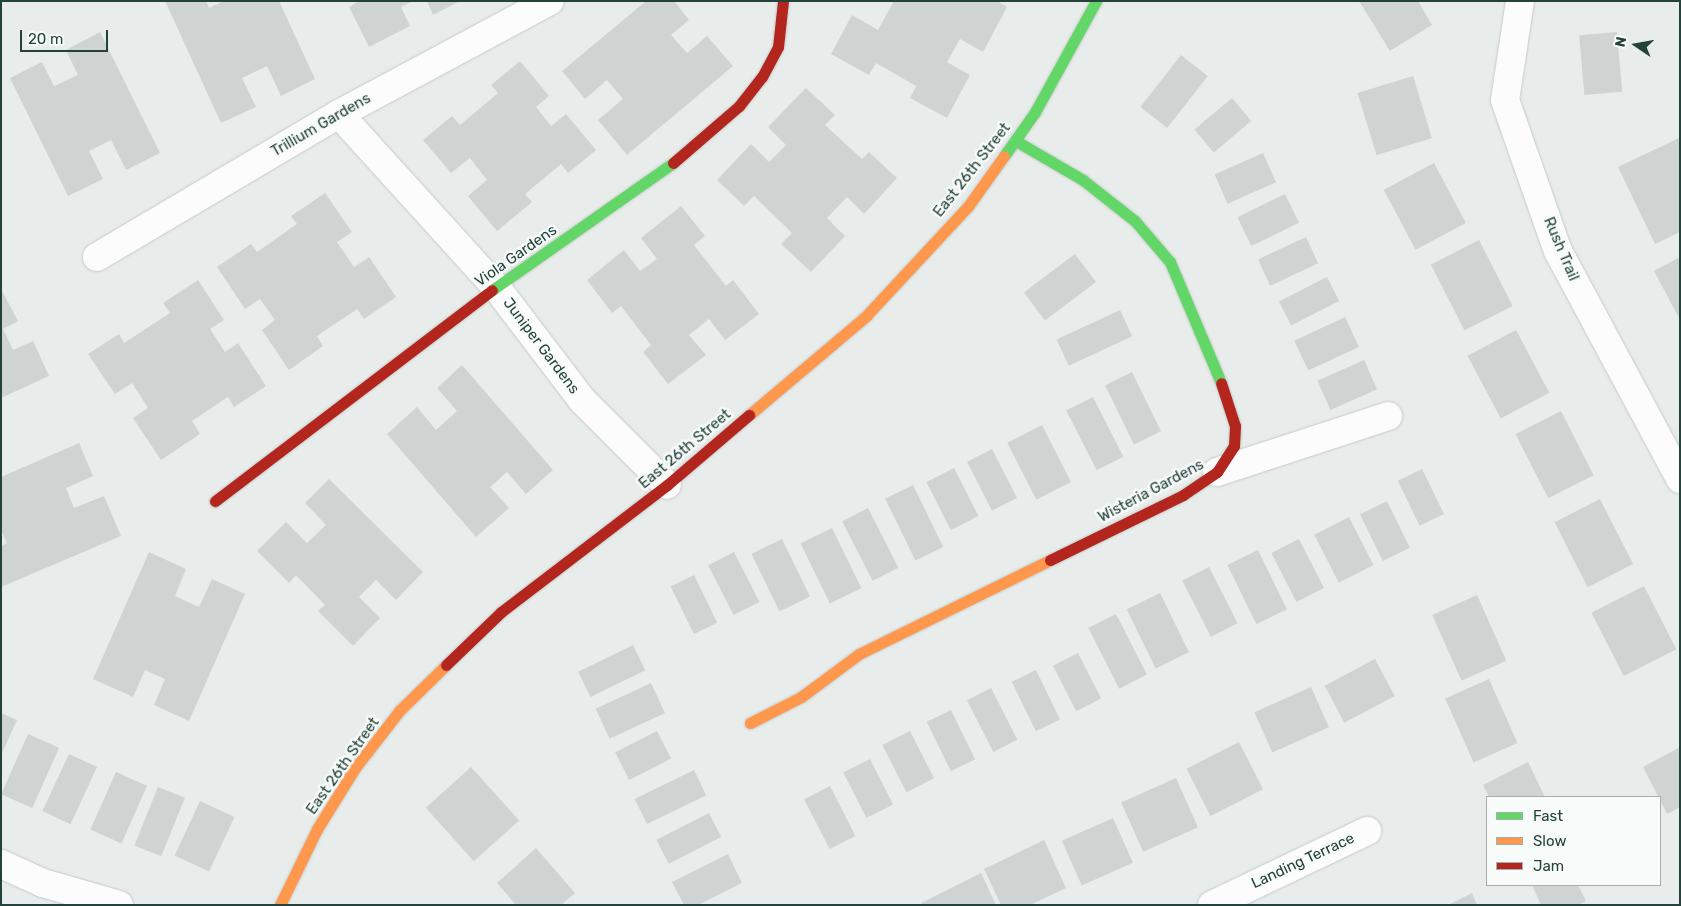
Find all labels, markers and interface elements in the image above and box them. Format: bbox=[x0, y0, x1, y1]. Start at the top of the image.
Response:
scale bar bbox=[22, 20, 110, 52]
north arrow bbox=[1611, 20, 1661, 70]
text: 20 m bbox=[28, 30, 63, 48]
text: N bbox=[1611, 35, 1630, 48]
street label: Trillium Gardens bbox=[268, 89, 374, 161]
street label: East 26th Street bbox=[930, 119, 1014, 221]
street label: Rush Trail bbox=[1539, 214, 1583, 284]
street label: Viola Gardens bbox=[472, 221, 560, 291]
street label: Juniper Gardens bbox=[499, 294, 583, 398]
street label: East 26th Street bbox=[635, 405, 735, 493]
street label: Wisteria Gardens bbox=[1095, 456, 1207, 526]
street label: East 26th Street bbox=[303, 714, 383, 818]
legend bbox=[1486, 796, 1661, 886]
text: Fast bbox=[1533, 807, 1563, 825]
street label: Landing Terrace bbox=[1248, 829, 1358, 893]
text: Slow bbox=[1533, 832, 1566, 850]
text: Jam bbox=[1533, 857, 1564, 875]

